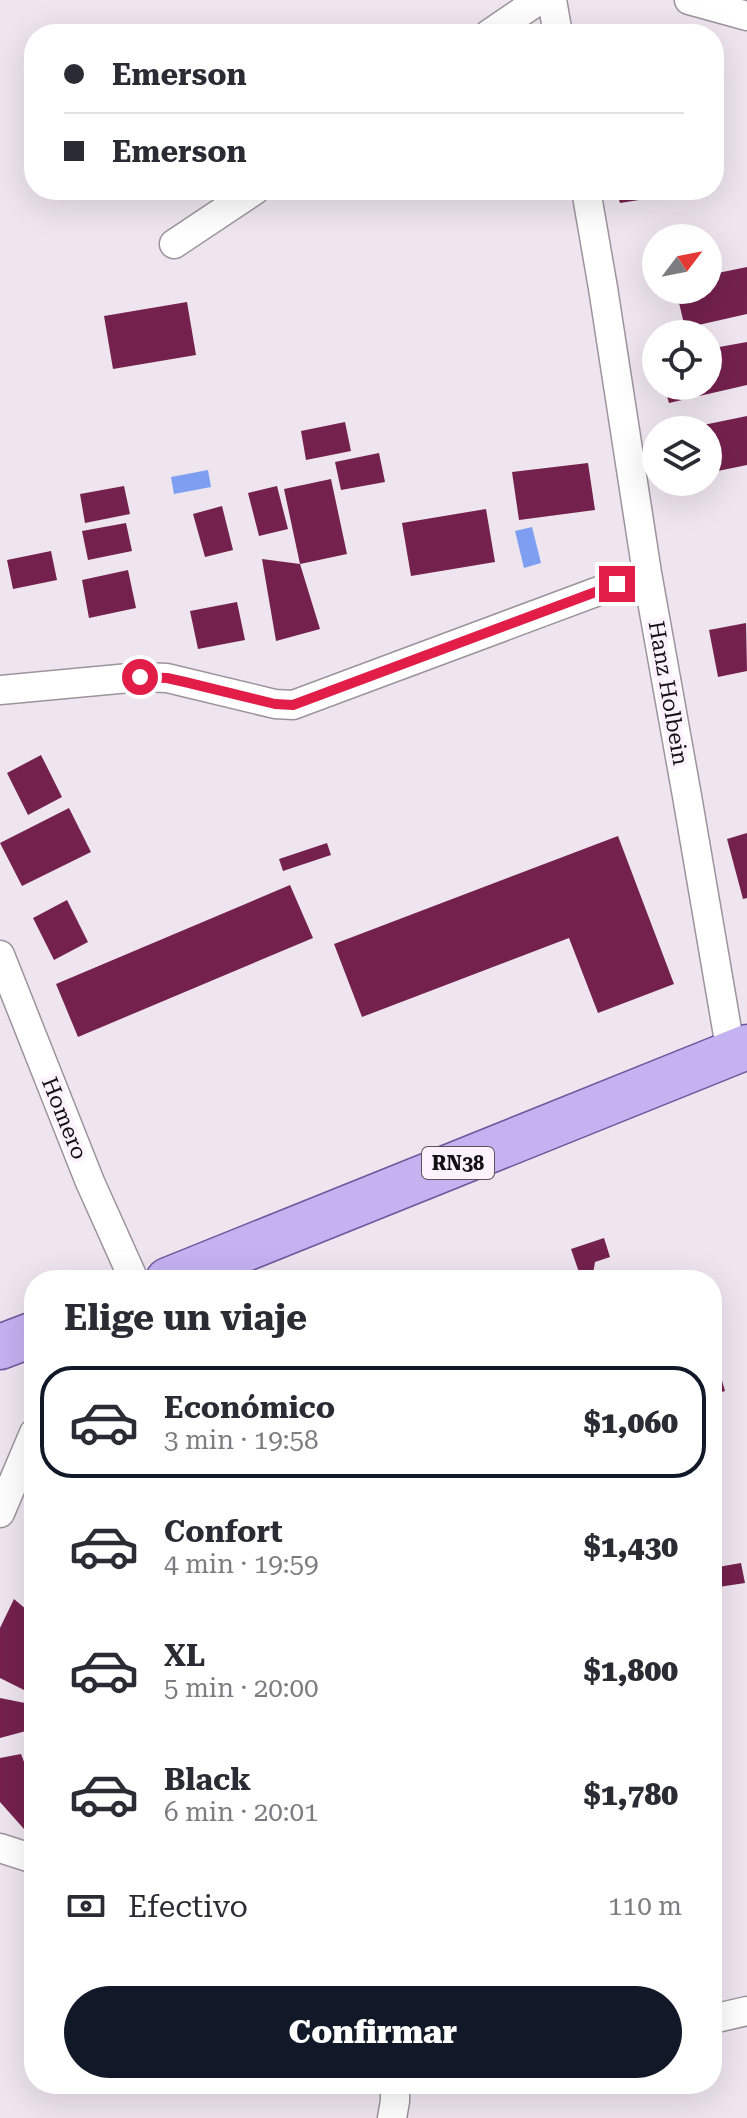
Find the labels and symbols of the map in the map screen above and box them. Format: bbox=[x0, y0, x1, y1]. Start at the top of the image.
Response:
north arrow bbox=[642, 224, 722, 304]
route end bbox=[599, 566, 635, 602]
street label: Hanz Holbein bbox=[644, 619, 693, 767]
route start bbox=[122, 659, 158, 695]
street label: Homero bbox=[37, 1074, 92, 1163]
road number: RN38 bbox=[422, 1147, 494, 1179]

